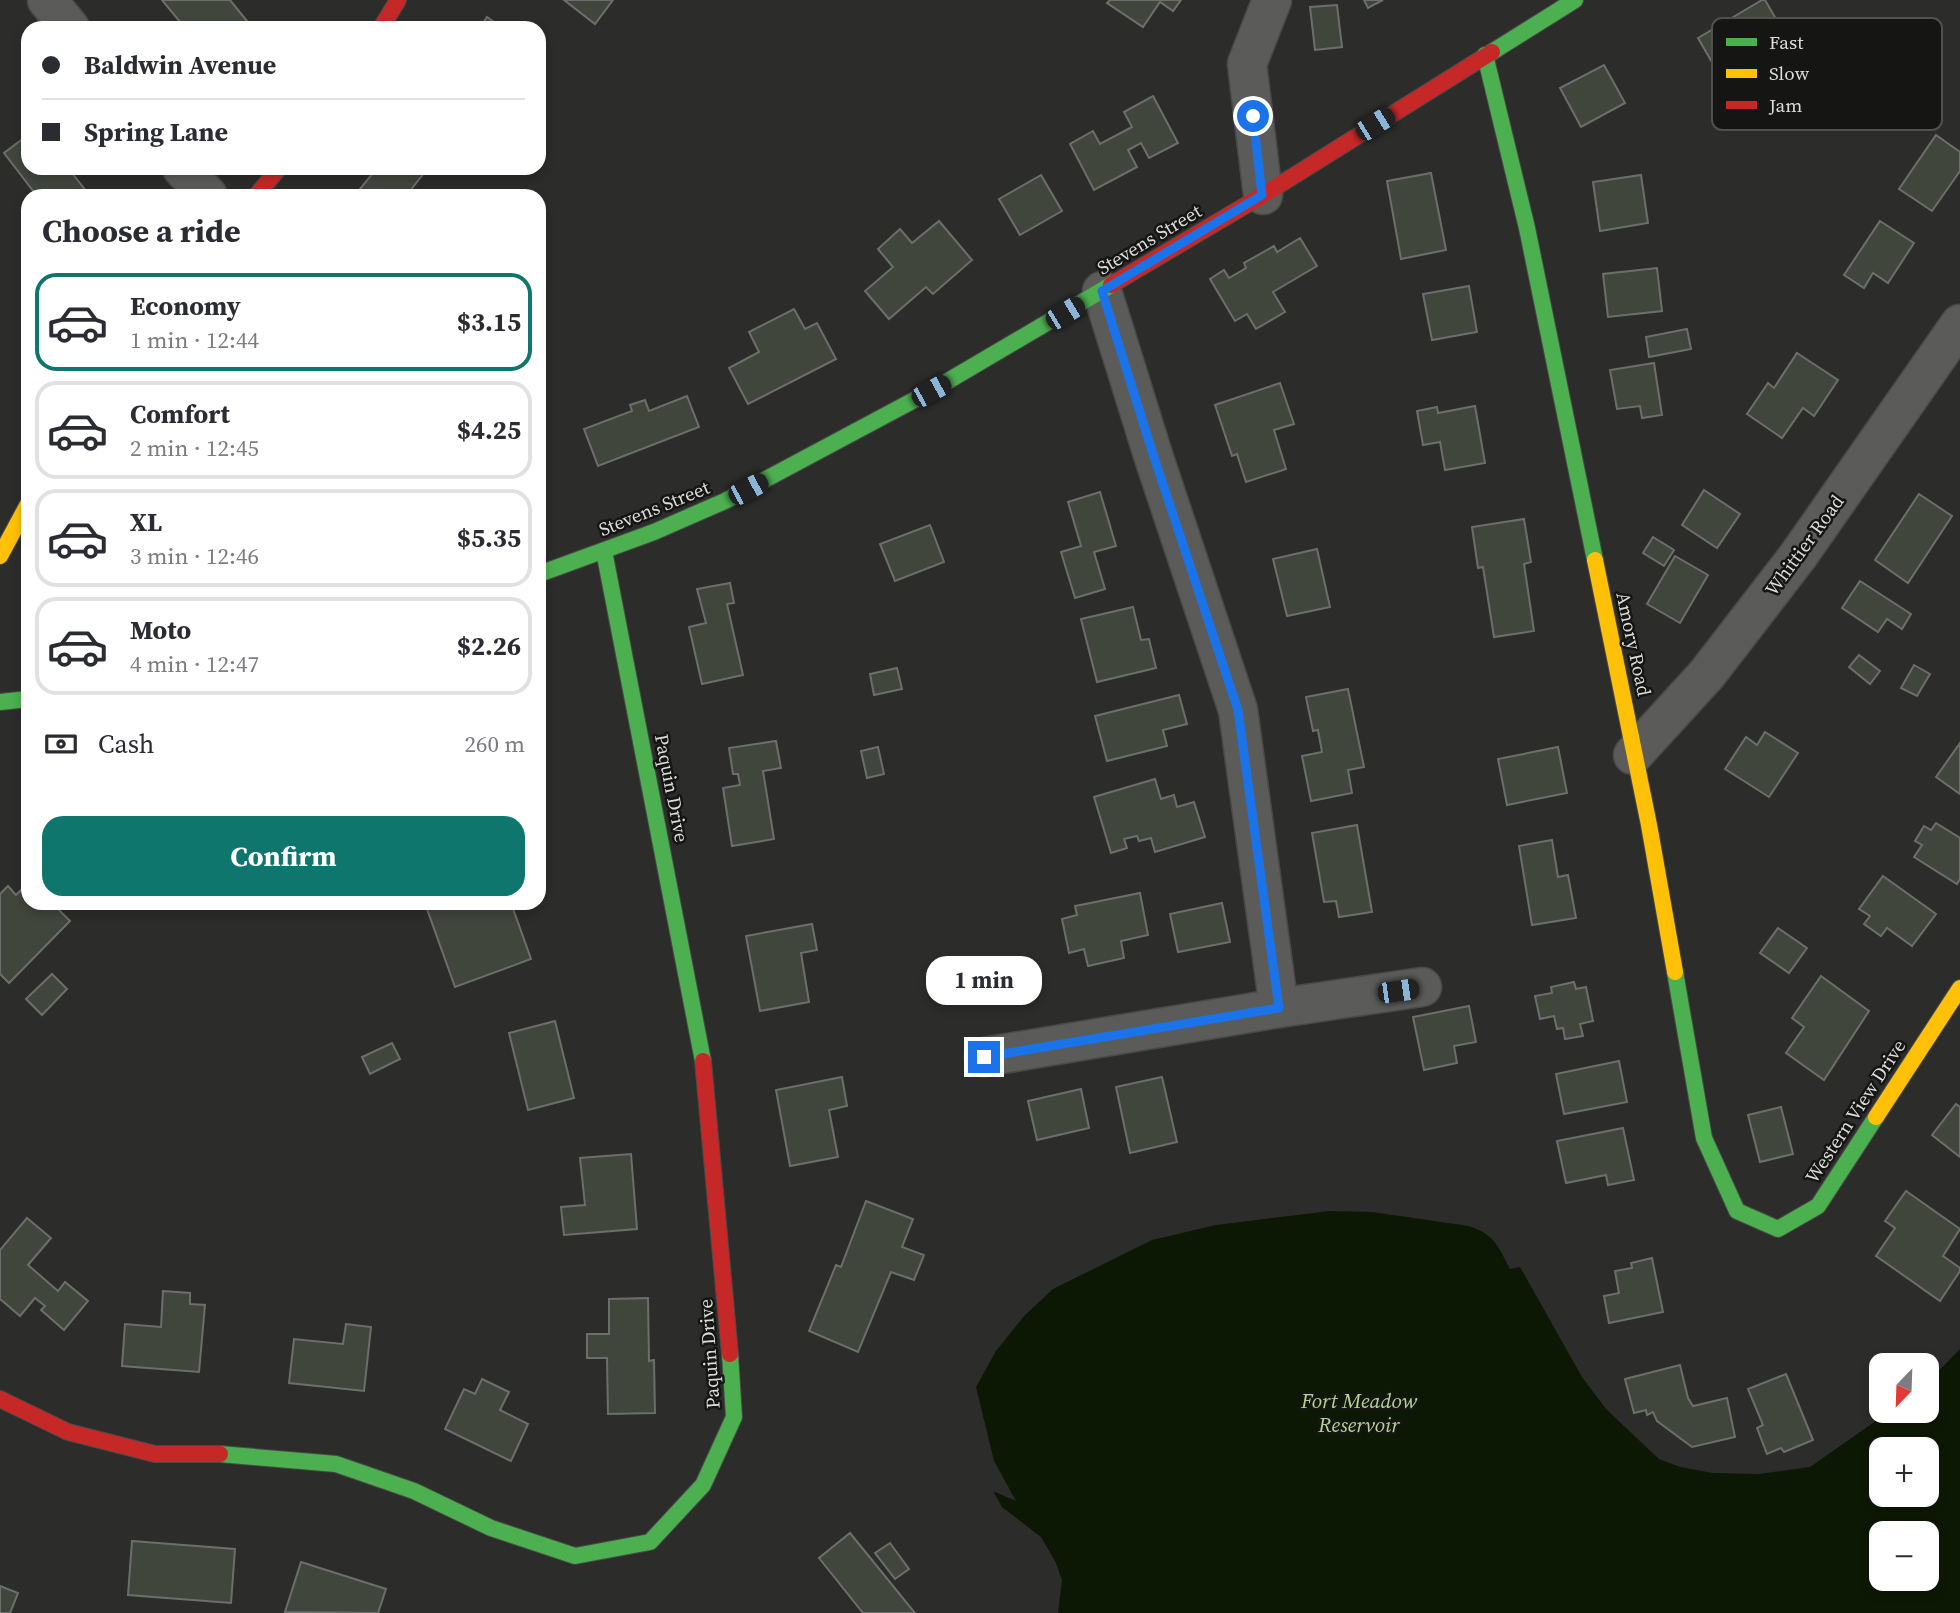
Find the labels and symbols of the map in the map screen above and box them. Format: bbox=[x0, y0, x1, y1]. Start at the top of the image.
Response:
legend bbox=[1712, 18, 1942, 130]
text: Fast bbox=[1769, 29, 1804, 55]
text: Slow bbox=[1769, 60, 1810, 86]
text: Jam bbox=[1768, 92, 1802, 118]
route start bbox=[1237, 100, 1269, 132]
car bbox=[1352, 104, 1399, 144]
street label: Stevens Street bbox=[1092, 197, 1207, 280]
car bbox=[1042, 293, 1089, 333]
car bbox=[908, 372, 955, 410]
car bbox=[725, 470, 772, 508]
street label: Stevens Street bbox=[595, 474, 714, 542]
street label: Whittier Road bbox=[1759, 489, 1850, 601]
street label: Amory Road bbox=[1610, 590, 1658, 699]
street label: Paquin Drive bbox=[649, 732, 695, 844]
callout: 1 min bbox=[926, 956, 1042, 1004]
car bbox=[1376, 978, 1421, 1004]
street label: Western View Drive bbox=[1799, 1034, 1911, 1188]
route end bbox=[968, 1041, 1000, 1073]
street label: Paquin Drive bbox=[692, 1298, 726, 1410]
north arrow bbox=[1869, 1353, 1939, 1423]
water label: Fort Meadow Reservoir bbox=[1300, 1386, 1418, 1439]

